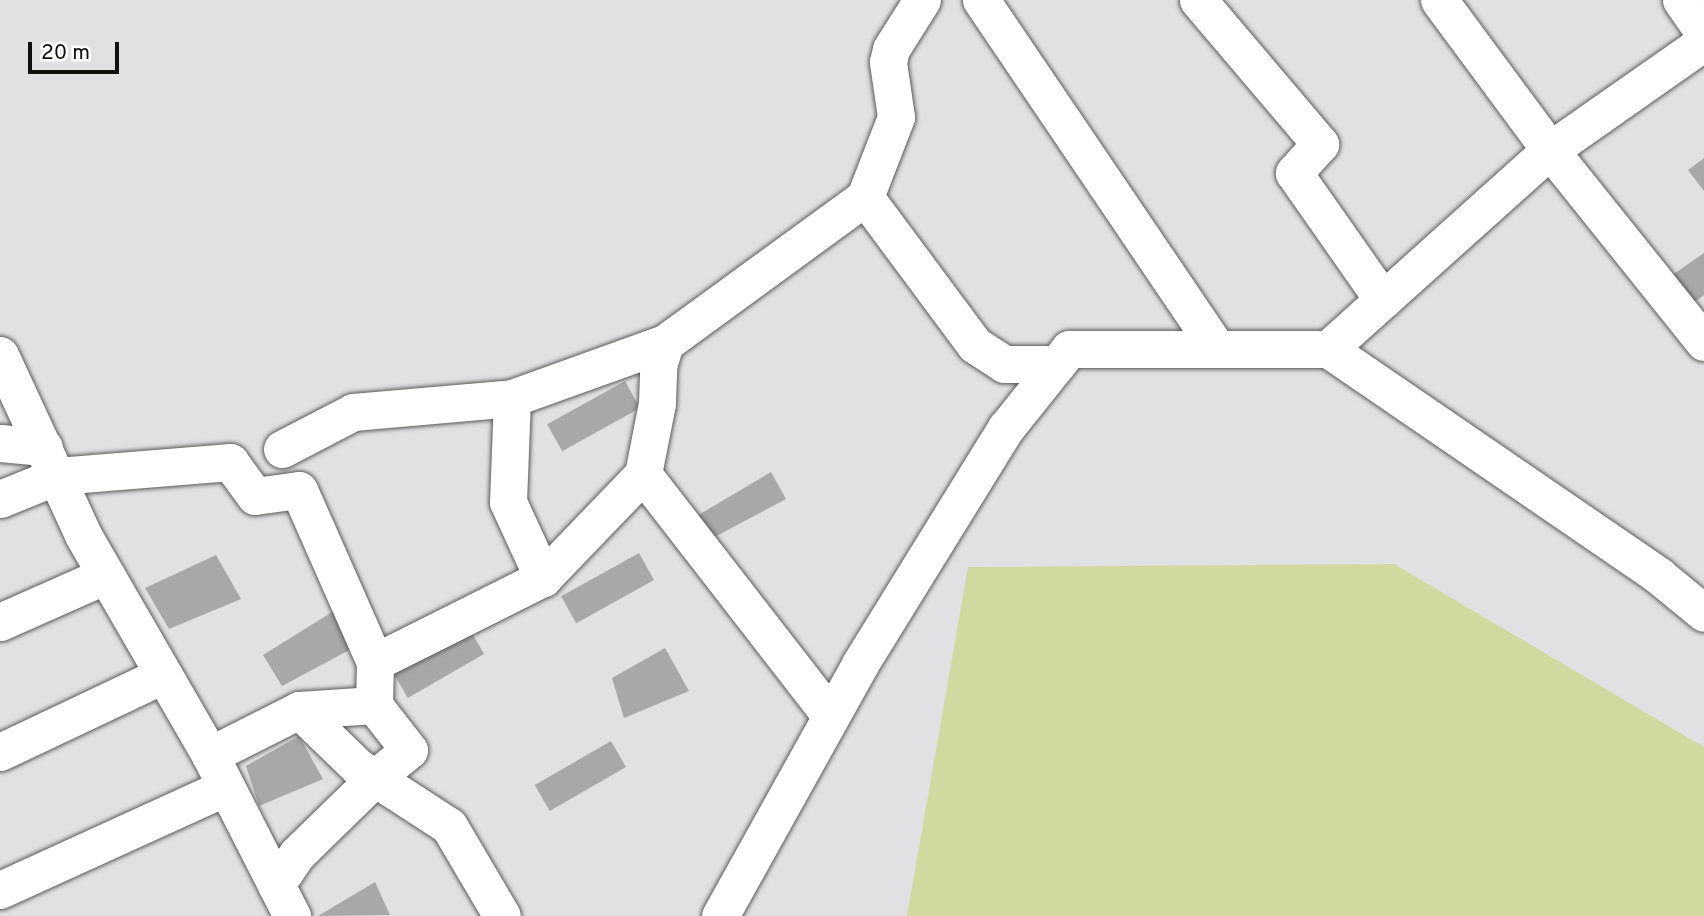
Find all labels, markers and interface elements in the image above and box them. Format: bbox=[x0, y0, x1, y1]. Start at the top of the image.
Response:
scale bar bbox=[32, 28, 122, 72]
text: 20 m bbox=[41, 40, 90, 67]

